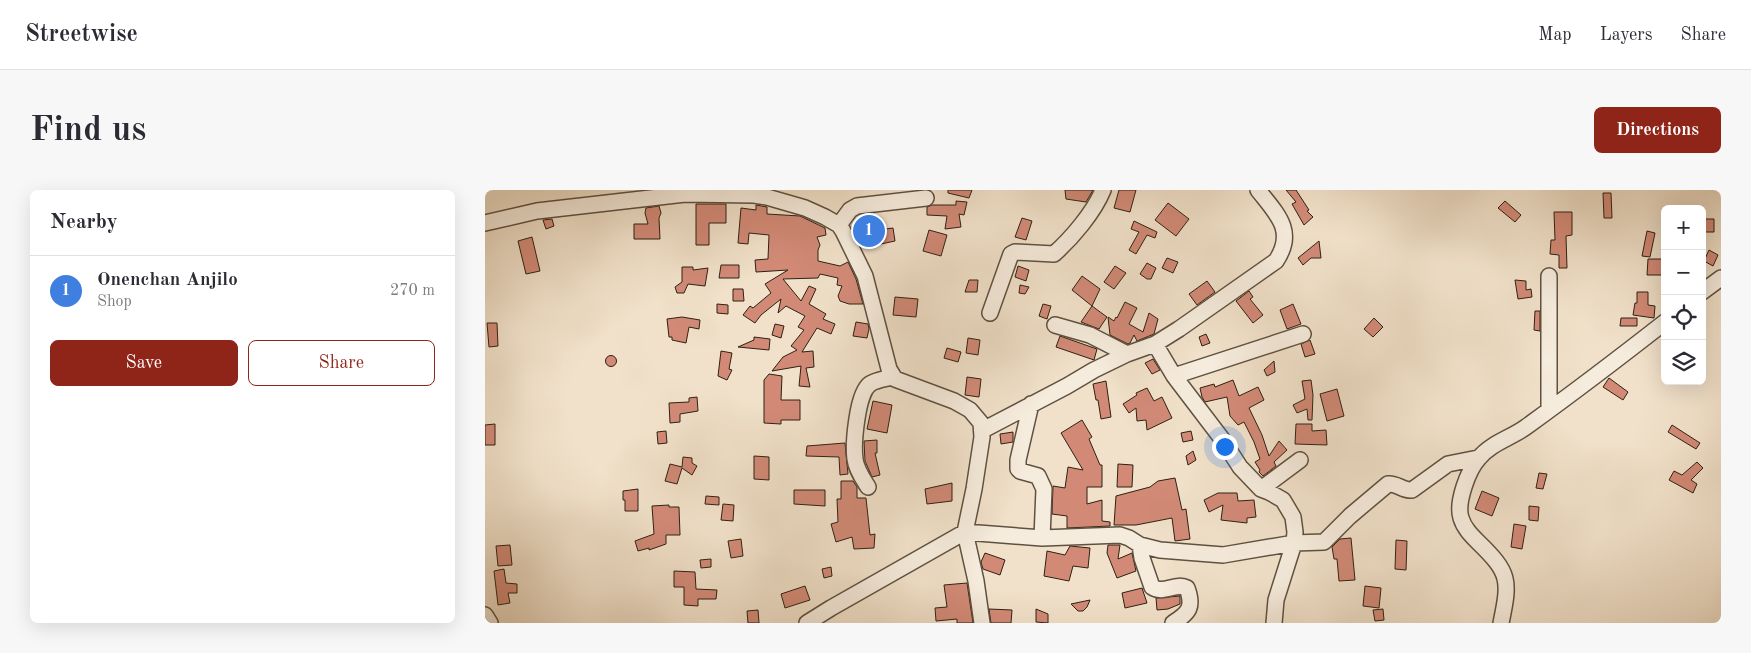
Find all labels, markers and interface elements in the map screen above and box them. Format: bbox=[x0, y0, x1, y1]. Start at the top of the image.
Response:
text: Streetwise bbox=[25, 23, 138, 47]
text: Map bbox=[1538, 26, 1572, 44]
text: Layers bbox=[1600, 26, 1652, 44]
text: Share bbox=[1680, 26, 1726, 44]
button: Directions bbox=[1594, 107, 1721, 153]
text: Find us bbox=[30, 113, 146, 148]
map controls bbox=[1661, 205, 1706, 385]
button: + bbox=[1661, 205, 1706, 250]
text: Nearby bbox=[50, 212, 118, 233]
pin: 1 bbox=[853, 212, 885, 250]
button: − bbox=[1661, 250, 1706, 295]
text: Onenchan Anjilo bbox=[97, 271, 238, 290]
text: 1 bbox=[61, 283, 71, 299]
text: 270 m bbox=[390, 283, 435, 299]
text: Shop bbox=[97, 294, 132, 310]
button: locate bbox=[1661, 295, 1706, 340]
button: Save bbox=[50, 340, 238, 386]
button: Share bbox=[248, 340, 435, 386]
button: layers bbox=[1661, 340, 1706, 385]
your location bbox=[1212, 434, 1238, 460]

